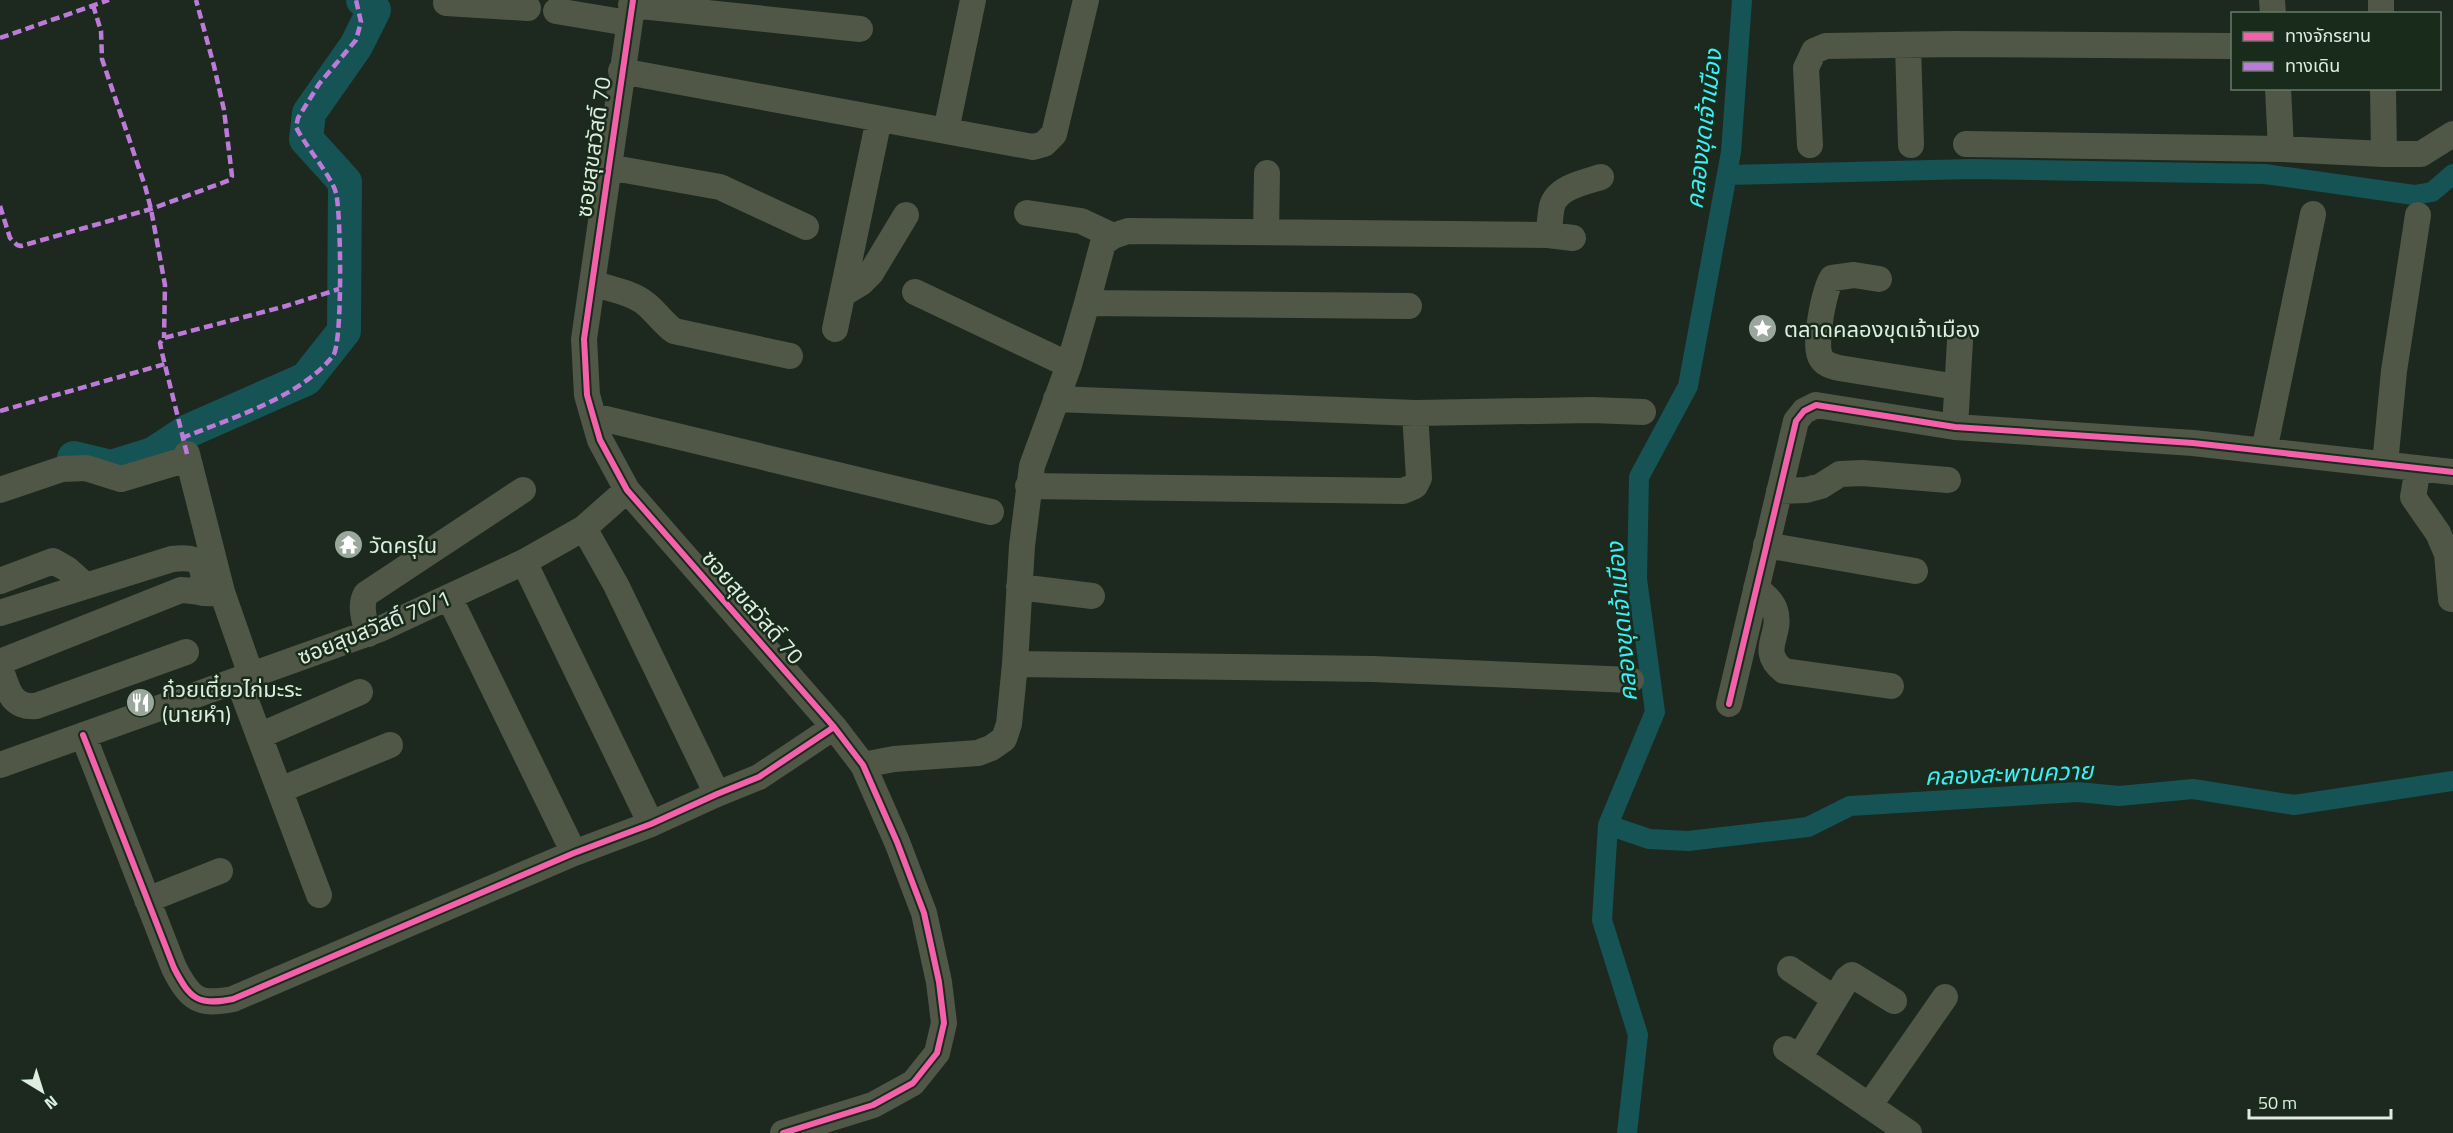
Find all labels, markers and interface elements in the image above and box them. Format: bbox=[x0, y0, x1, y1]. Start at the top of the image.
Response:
legend bbox=[2231, 12, 2441, 90]
text: ทางจักรยาน bbox=[2285, 22, 2371, 49]
water label: คลองขุดเจ้าเมือง bbox=[1675, 46, 1731, 211]
text: ทางเดิน bbox=[2285, 52, 2340, 79]
street label: ซอยสุขสวัสดิ์ 70 bbox=[566, 75, 620, 219]
place label: ตลาดคลองขุดเจ้าเมือง bbox=[1784, 312, 1980, 346]
place icon: ตลาดคลองขุดเจ้าเมือง bbox=[1747, 313, 1779, 345]
place label: วัดครุใน bbox=[369, 528, 437, 562]
temple icon: วัดครุใน bbox=[332, 529, 364, 561]
water label: คลองขุดเจ้าเมือง bbox=[1596, 539, 1646, 703]
street label: ซอยสุขสวัสดิ์ 70 bbox=[694, 542, 812, 672]
street label: ซอยสุขสวัสดิ์ 70/1 bbox=[292, 581, 456, 673]
place label: ก๋วยเตี๋ยวไก่มะระ (นายหำ) bbox=[162, 672, 302, 731]
restaurant icon: ก๋วยเตี๋ยวไก่มะระ (นายหำ) bbox=[125, 686, 157, 718]
water label: คลองสะพานควาย bbox=[1924, 752, 2096, 794]
north arrow bbox=[12, 1061, 72, 1121]
scale bar bbox=[2249, 1082, 2392, 1120]
text: 50 m bbox=[2258, 1089, 2297, 1116]
text: N bbox=[39, 1090, 63, 1116]

